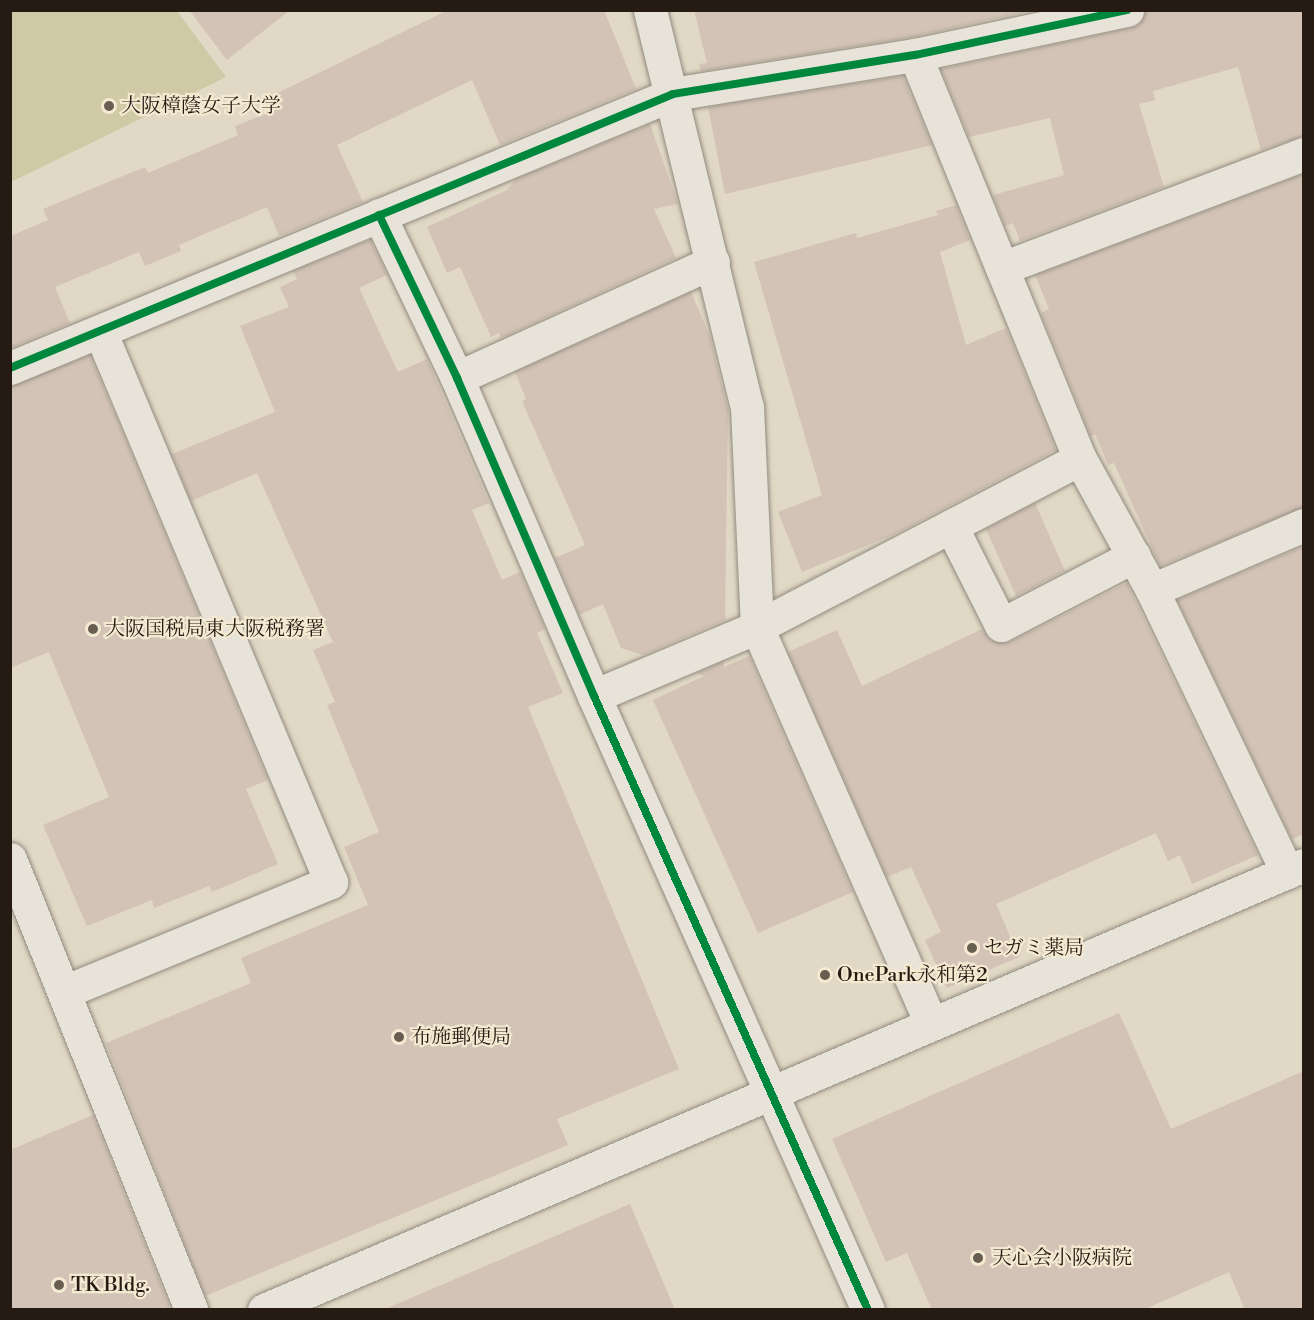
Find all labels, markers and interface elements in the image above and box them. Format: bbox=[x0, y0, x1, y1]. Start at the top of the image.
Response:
place label: 大阪樟蔭女子大学 bbox=[121, 94, 281, 118]
marker: 大阪樟蔭女子大学 bbox=[102, 99, 116, 113]
place label: 大阪国税局東大阪税務署 bbox=[105, 617, 325, 641]
marker: 大阪国税局東大阪税務署 bbox=[86, 622, 100, 636]
place label: セガミ薬局 bbox=[984, 936, 1084, 960]
marker: セガミ薬局 bbox=[965, 941, 979, 955]
place label: OnePark永和第2 bbox=[837, 963, 988, 987]
marker: OnePark永和第2 bbox=[818, 968, 832, 982]
place label: 布施郵便局 bbox=[411, 1025, 511, 1049]
marker: 布施郵便局 bbox=[392, 1030, 406, 1044]
place label: 天心会小阪病院 bbox=[992, 1246, 1132, 1270]
marker: 天心会小阪病院 bbox=[969, 1249, 987, 1267]
place label: TK Bldg. bbox=[71, 1273, 150, 1297]
marker: TK Bldg. bbox=[52, 1278, 66, 1292]

